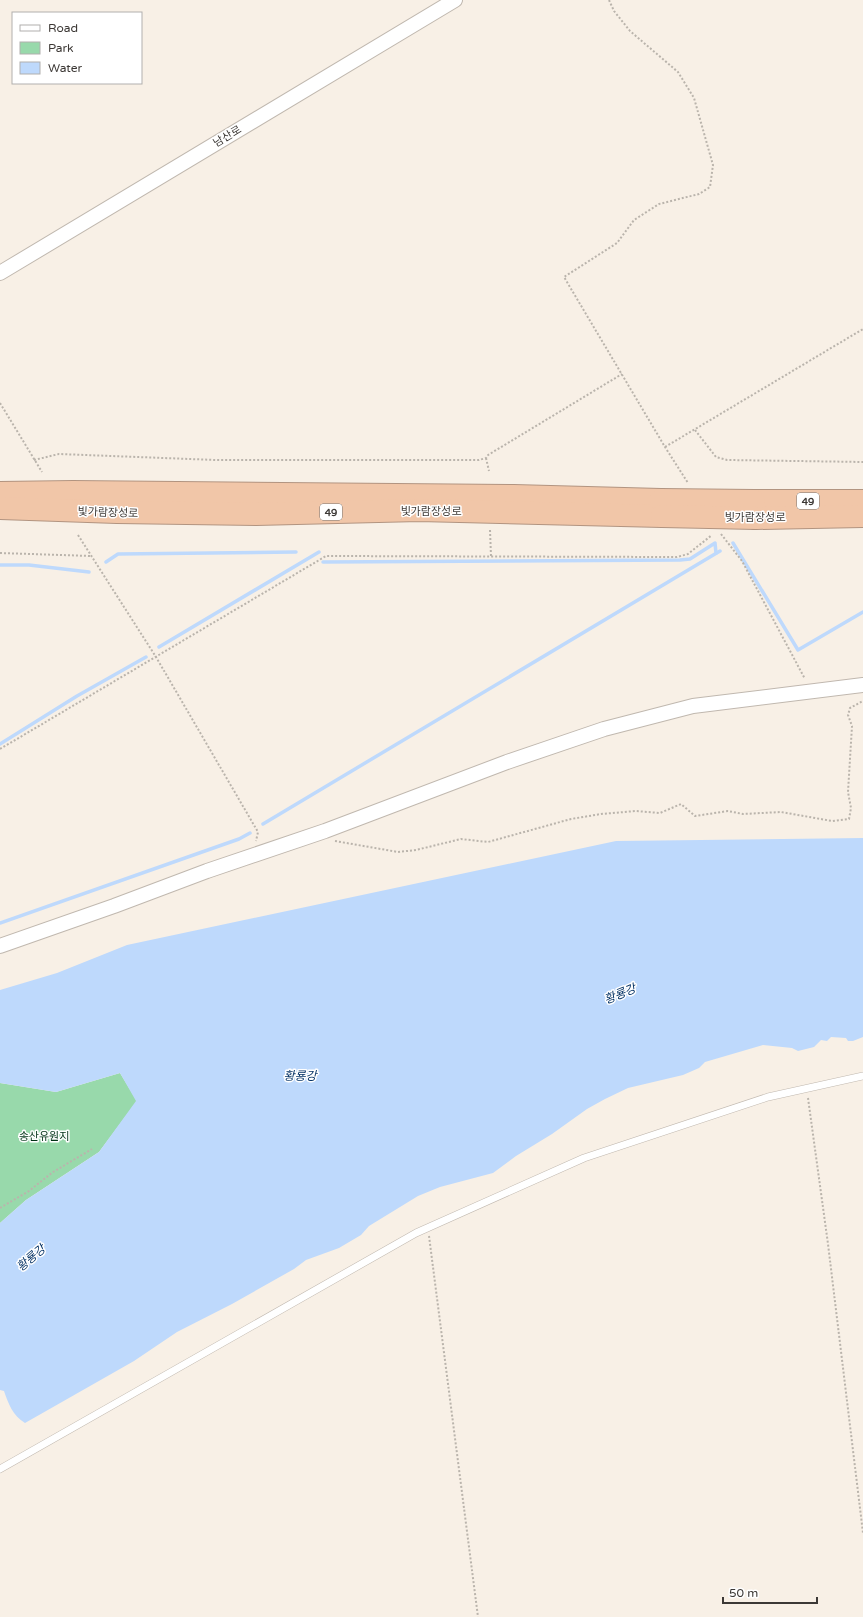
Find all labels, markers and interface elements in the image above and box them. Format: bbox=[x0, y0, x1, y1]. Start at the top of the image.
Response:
legend bbox=[12, 12, 142, 84]
text: Road bbox=[48, 21, 78, 35]
text: Park bbox=[48, 41, 74, 55]
text: Water bbox=[48, 61, 83, 75]
street label: 남산로 bbox=[211, 123, 244, 150]
road number: 49 bbox=[797, 493, 819, 509]
road number: 49 bbox=[320, 504, 342, 520]
street label: 빛가람장성로 bbox=[77, 505, 139, 520]
street label: 빛가람장성로 bbox=[401, 505, 461, 518]
street label: 빛가람장성로 bbox=[725, 511, 785, 524]
water label: 황룡강 bbox=[602, 981, 640, 1007]
water label: 황룡강 bbox=[283, 1069, 319, 1083]
park label: 송산유원지 bbox=[19, 1130, 69, 1143]
water label: 황룡강 bbox=[14, 1241, 50, 1274]
scale bar bbox=[723, 1579, 817, 1605]
text: 50 m bbox=[729, 1586, 758, 1600]

